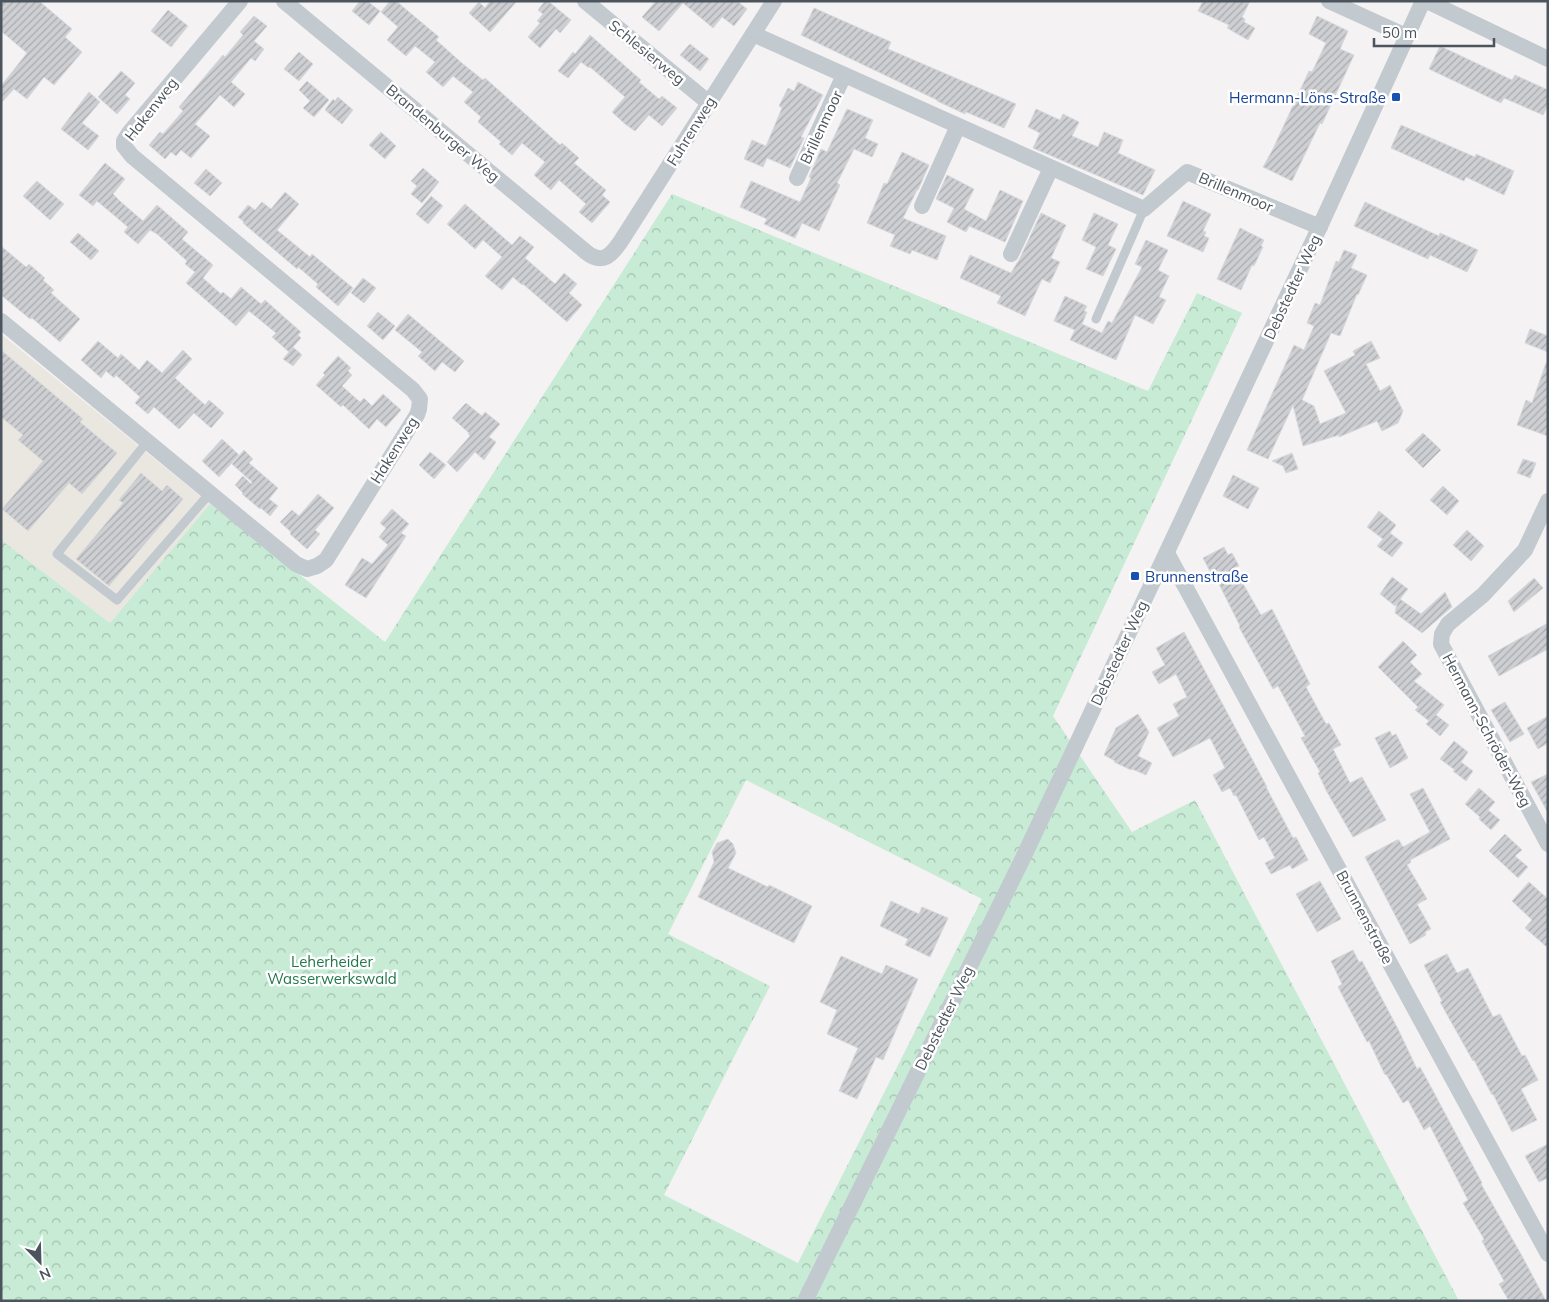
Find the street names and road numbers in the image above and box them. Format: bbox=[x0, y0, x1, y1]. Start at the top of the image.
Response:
street label: Schlesierweg bbox=[605, 16, 689, 88]
street label: Hakenweg bbox=[120, 74, 182, 144]
street label: Brandenburger Weg bbox=[383, 80, 503, 186]
street label: Brillenmoor bbox=[796, 87, 847, 167]
street label: Fuhrenweg bbox=[662, 93, 720, 169]
street label: Brillenmoor bbox=[1196, 168, 1277, 216]
street label: Debstedter Weg bbox=[1259, 231, 1325, 343]
street label: Hakenweg bbox=[366, 413, 422, 487]
street label: Debstedter Weg bbox=[1086, 597, 1152, 709]
street label: Hermann-Schröder-Weg bbox=[1438, 650, 1536, 810]
street label: Brunnenstraße bbox=[1332, 867, 1398, 967]
street label: Debstedter Weg bbox=[911, 963, 977, 1073]

